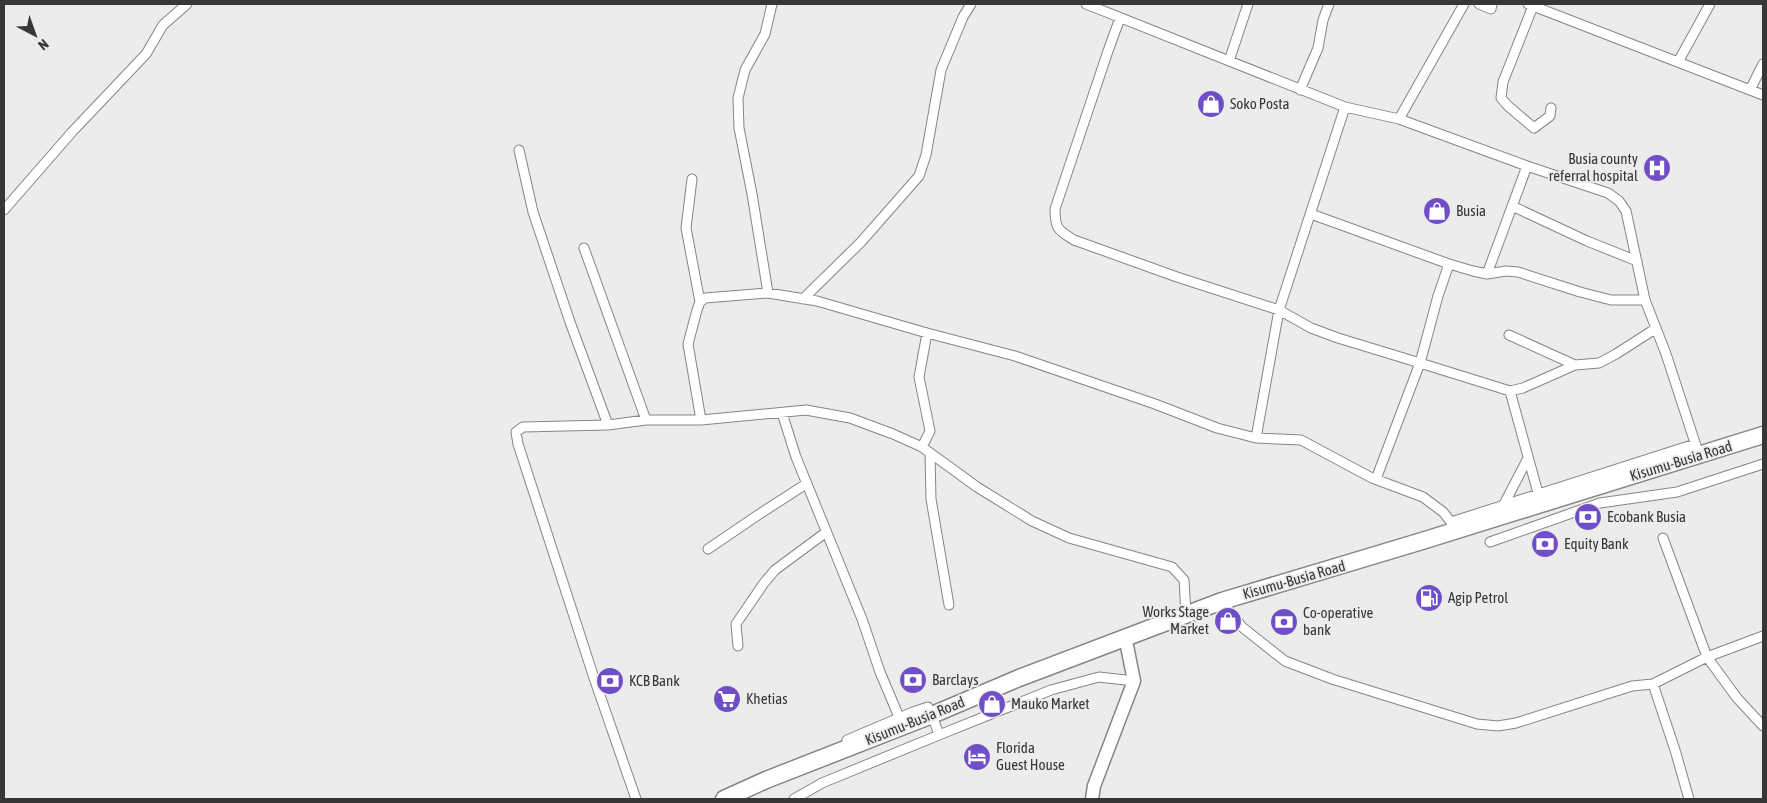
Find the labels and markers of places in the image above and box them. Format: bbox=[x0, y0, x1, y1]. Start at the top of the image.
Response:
shop icon: Soko Posta bbox=[1196, 89, 1226, 119]
place label: Soko Posta bbox=[1230, 95, 1290, 112]
place label: Busia county referral hospital bbox=[1549, 150, 1638, 184]
hospital icon: Busia county referral hospital bbox=[1642, 153, 1672, 183]
shop icon: Busia bbox=[1422, 196, 1452, 226]
place label: Busia bbox=[1456, 202, 1486, 219]
bank icon: Ecobank Busia bbox=[1573, 502, 1603, 532]
place label: Ecobank Busia bbox=[1607, 508, 1686, 525]
bank icon: Equity Bank bbox=[1530, 529, 1560, 559]
place label: Equity Bank bbox=[1564, 535, 1629, 552]
fuel station icon: Agip Petrol bbox=[1414, 583, 1444, 613]
place label: Agip Petrol bbox=[1448, 589, 1508, 606]
place label: Works Stage Market bbox=[1143, 603, 1209, 637]
place label: Co-operative bank bbox=[1303, 604, 1373, 638]
shop icon: Works Stage Market bbox=[1213, 606, 1243, 636]
bank icon: Co-operative bank bbox=[1269, 607, 1299, 637]
bank icon: Barclays bbox=[898, 665, 928, 695]
bank icon: KCB Bank bbox=[595, 666, 625, 696]
place label: Barclays bbox=[932, 671, 979, 688]
place label: KCB Bank bbox=[629, 672, 680, 689]
supermarket icon: Khetias bbox=[712, 684, 742, 714]
shop icon: Mauko Market bbox=[977, 689, 1007, 719]
place label: Khetias bbox=[746, 690, 787, 707]
place label: Mauko Market bbox=[1011, 695, 1090, 712]
place label: Florida Guest House bbox=[996, 739, 1065, 773]
hotel icon: Florida Guest House bbox=[962, 742, 992, 772]

